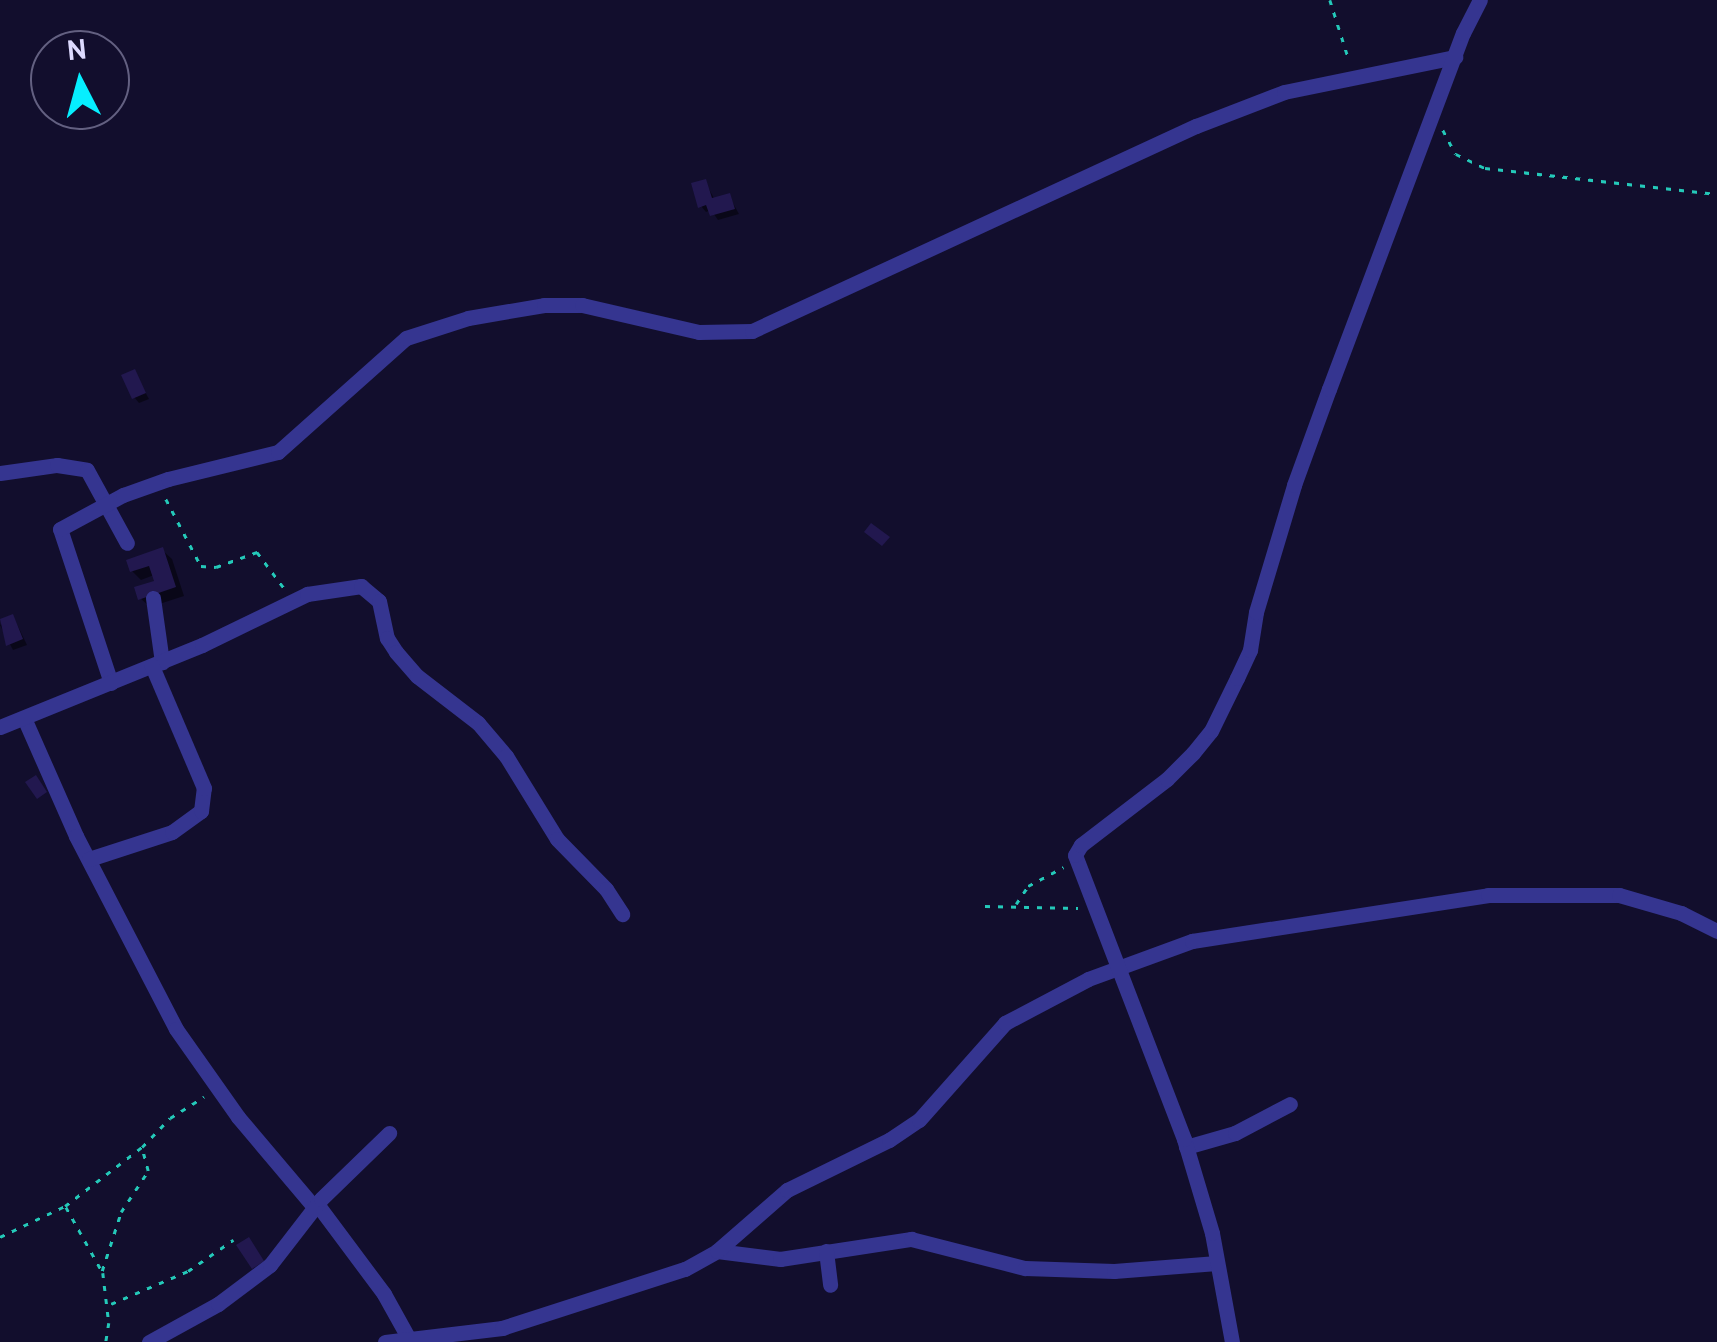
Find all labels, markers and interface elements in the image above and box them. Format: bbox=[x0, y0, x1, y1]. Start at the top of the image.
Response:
north arrow bbox=[30, 30, 130, 130]
text: N bbox=[65, 33, 89, 71]

